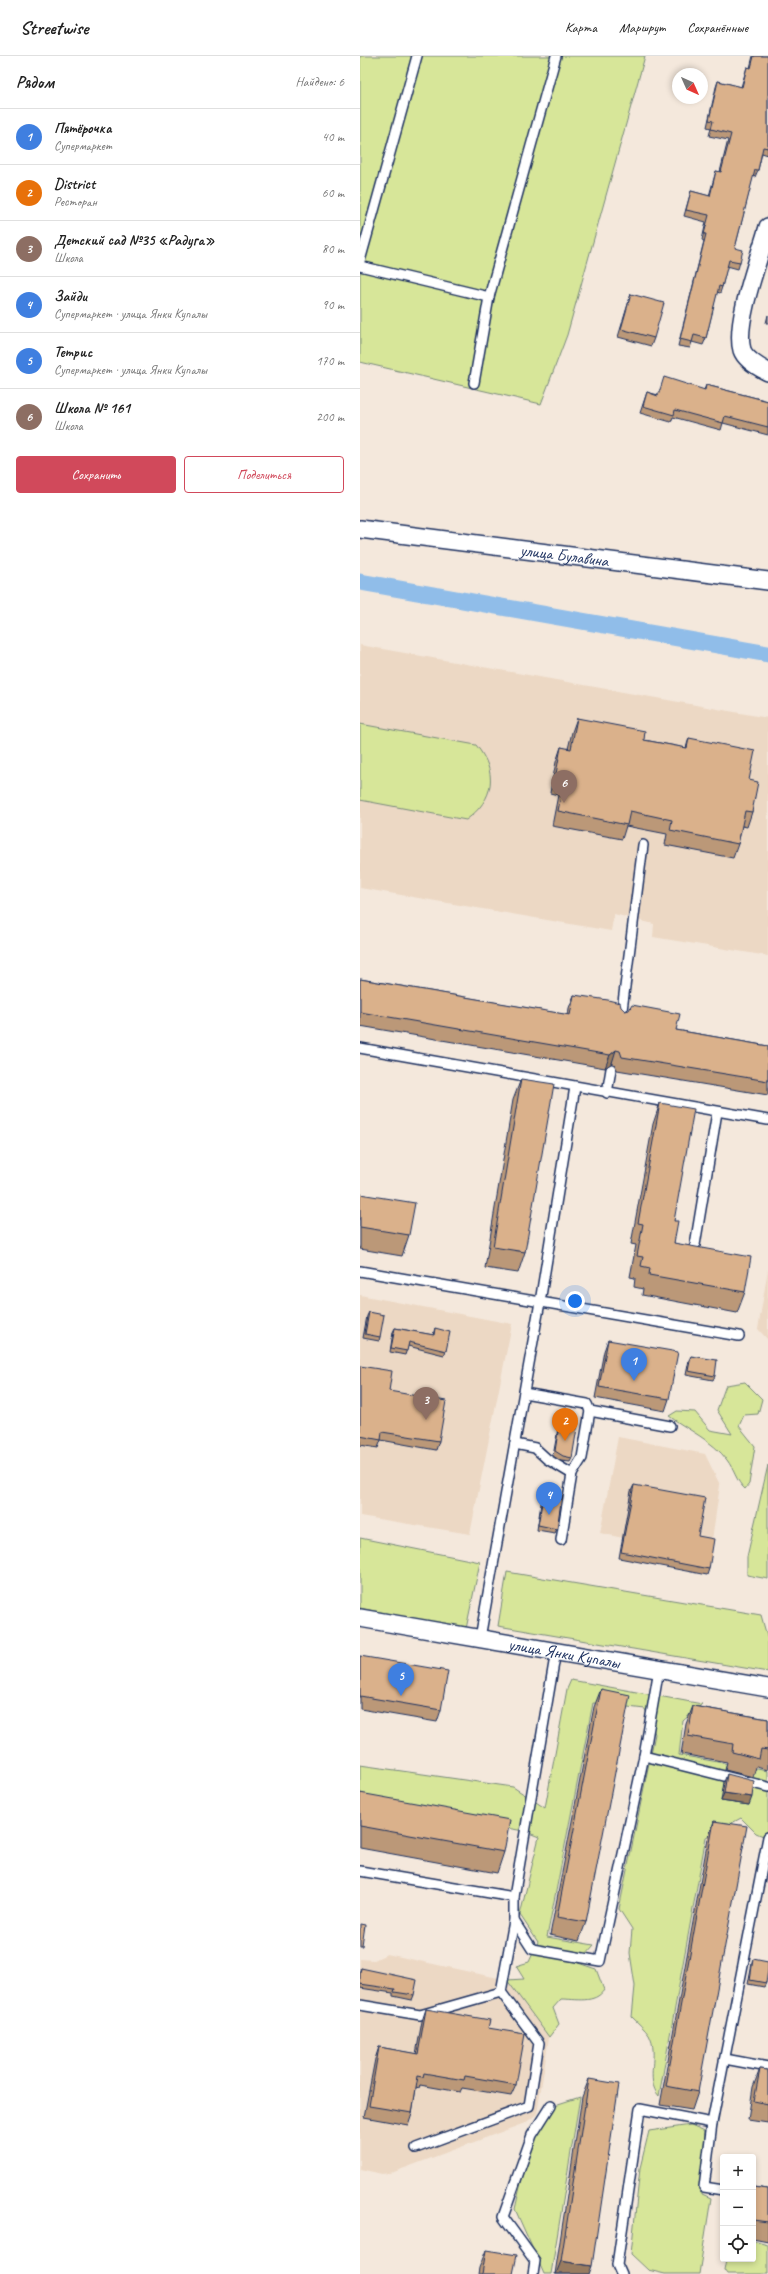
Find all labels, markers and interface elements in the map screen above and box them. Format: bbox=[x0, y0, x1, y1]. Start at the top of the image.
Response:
text: Streetwise bbox=[20, 16, 88, 40]
text: Карта bbox=[565, 19, 597, 36]
text: Маршрут bbox=[619, 19, 665, 36]
text: Сохранённые bbox=[687, 19, 748, 36]
north arrow bbox=[672, 68, 708, 104]
text: Рядом bbox=[16, 72, 54, 93]
text: Найдено: 6 bbox=[296, 74, 344, 90]
text: Пятёрочка bbox=[54, 119, 111, 138]
text: 1 bbox=[26, 129, 32, 145]
text: 40 m bbox=[322, 129, 344, 145]
text: Супермаркет bbox=[54, 138, 112, 154]
text: District bbox=[54, 175, 95, 194]
text: 2 bbox=[26, 185, 32, 201]
text: 60 m bbox=[322, 185, 344, 201]
text: Ресторан bbox=[54, 194, 97, 210]
text: Детский сад №35 «Радуга» bbox=[54, 231, 215, 250]
text: 3 bbox=[26, 241, 32, 257]
text: 80 m bbox=[322, 241, 344, 257]
text: Школа bbox=[54, 250, 83, 266]
text: Зайди bbox=[54, 287, 87, 306]
text: 4 bbox=[26, 297, 32, 313]
text: 90 m bbox=[322, 297, 344, 313]
text: Супермаркет · улица Янки Купалы bbox=[54, 306, 207, 322]
text: Тетрис bbox=[54, 343, 92, 362]
text: 5 bbox=[26, 353, 32, 369]
text: 170 m bbox=[316, 353, 344, 369]
text: Супермаркет · улица Янки Купалы bbox=[54, 362, 207, 378]
text: Школа № 161 bbox=[54, 399, 130, 418]
text: 6 bbox=[26, 409, 32, 425]
text: 200 m bbox=[316, 409, 344, 425]
text: Школа bbox=[54, 418, 83, 434]
button: Сохранить bbox=[16, 456, 176, 493]
button: Поделиться bbox=[184, 456, 344, 493]
street label: улица Булавина bbox=[518, 539, 611, 571]
pin: 6 bbox=[551, 770, 577, 803]
your location bbox=[565, 1291, 585, 1311]
pin: 1 bbox=[621, 1348, 647, 1381]
pin: 3 bbox=[413, 1387, 439, 1420]
pin: 2 bbox=[552, 1408, 578, 1441]
pin: 4 bbox=[536, 1482, 562, 1515]
street label: улица Янки Купалы bbox=[506, 1633, 623, 1673]
pin: 5 bbox=[388, 1663, 414, 1696]
map controls bbox=[720, 2154, 756, 2262]
button: + bbox=[720, 2154, 756, 2190]
button: − bbox=[720, 2190, 756, 2226]
button: locate bbox=[720, 2226, 756, 2262]

